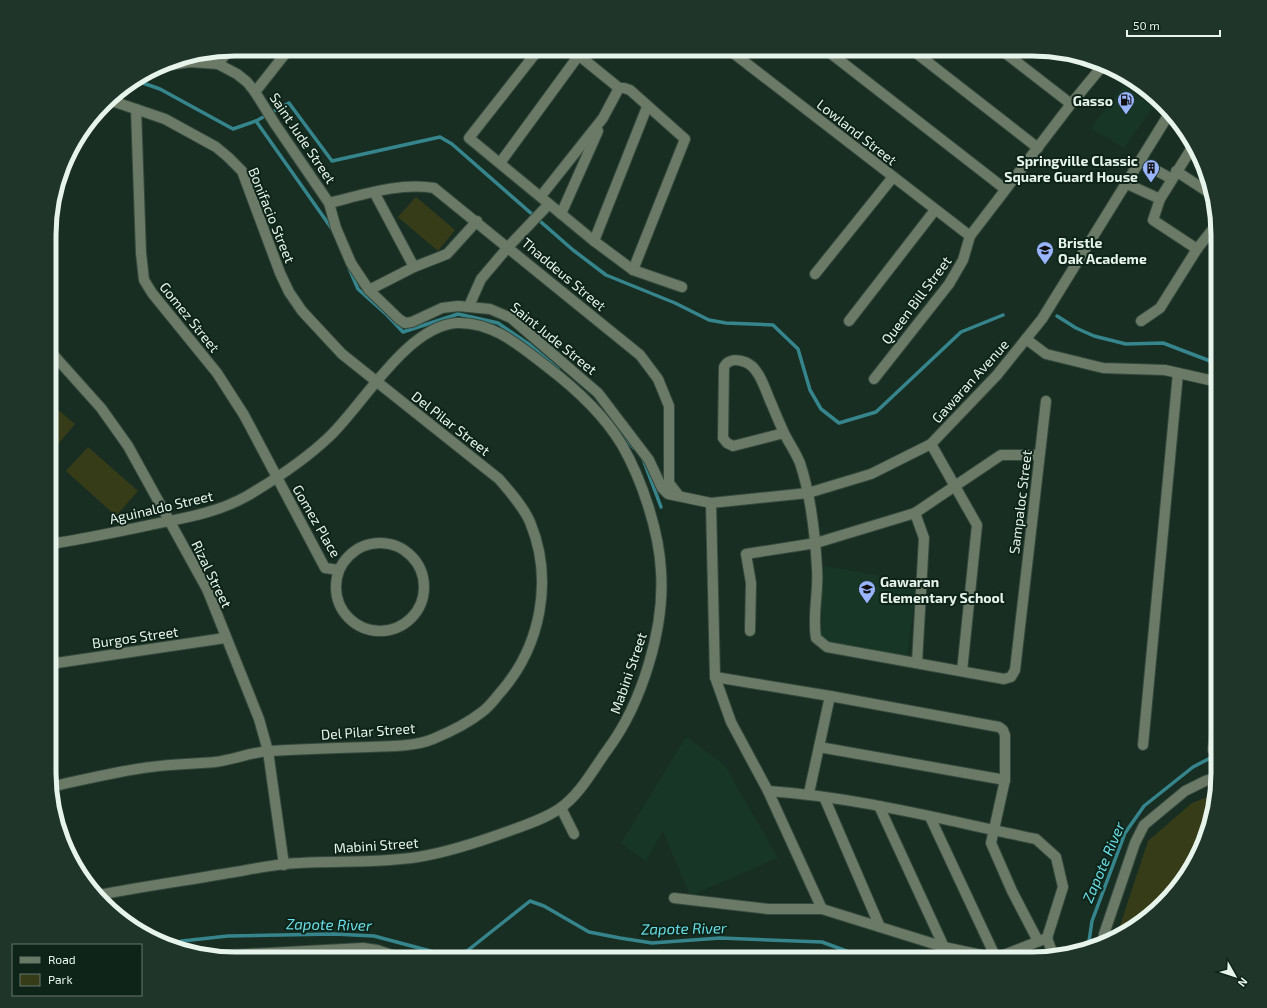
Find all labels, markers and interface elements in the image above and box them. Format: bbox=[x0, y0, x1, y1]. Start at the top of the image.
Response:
scale bar bbox=[1127, 12, 1220, 38]
text: 50 m bbox=[1133, 18, 1160, 32]
street label: Saint Jude Street bbox=[266, 89, 340, 187]
fuel station icon: Gasso bbox=[1116, 90, 1136, 115]
place label: Gasso bbox=[1073, 92, 1113, 109]
street label: Lowland Street bbox=[814, 96, 900, 168]
place label: Springville Classic Square Guard House bbox=[1004, 152, 1138, 185]
building icon: Springville Classic Square Guard House bbox=[1141, 158, 1161, 183]
street label: Bonifacio Street bbox=[245, 165, 299, 265]
street label: Thaddeus Street bbox=[518, 234, 610, 314]
place label: Bristle Oak Academe bbox=[1058, 234, 1147, 267]
school or university icon: Bristle Oak Academe bbox=[1035, 240, 1055, 265]
street label: Queen Bill Street bbox=[877, 253, 955, 347]
street label: Gomez Street bbox=[156, 278, 224, 356]
street label: Saint Jude Street bbox=[508, 298, 600, 378]
street label: Gawaran Avenue bbox=[928, 336, 1012, 426]
street label: Del Pilar Street bbox=[408, 387, 494, 459]
street label: Sampaloc Street bbox=[1005, 449, 1035, 555]
street label: Gomez Place bbox=[289, 482, 345, 560]
street label: Aguinaldo Street bbox=[107, 487, 215, 527]
street label: Rizal Street bbox=[188, 538, 236, 610]
place label: Gawaran Elementary School bbox=[880, 573, 1005, 606]
school or university icon: Gawaran Elementary School bbox=[857, 579, 877, 604]
street label: Burgos Street bbox=[91, 623, 179, 651]
street label: Mabini Street bbox=[606, 630, 650, 716]
street label: Del Pilar Street bbox=[320, 719, 416, 743]
water label: Zapote River bbox=[1078, 818, 1128, 905]
street label: Mabini Street bbox=[333, 834, 419, 856]
water label: Zapote River bbox=[286, 914, 373, 934]
water label: Zapote River bbox=[641, 918, 728, 938]
legend bbox=[12, 944, 142, 996]
text: Road bbox=[48, 952, 76, 966]
north arrow bbox=[1215, 956, 1255, 996]
text: Park bbox=[48, 972, 73, 986]
text: N bbox=[1236, 975, 1251, 990]

